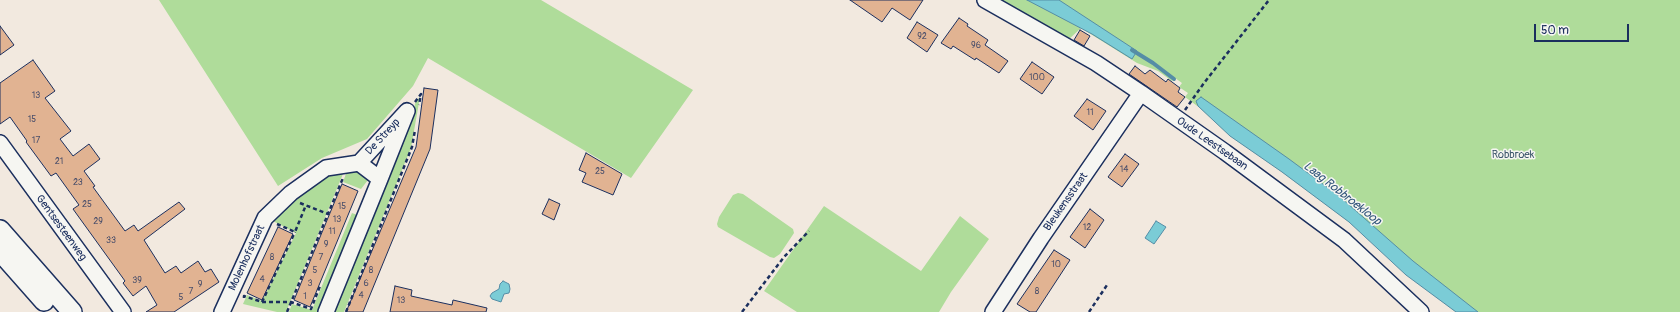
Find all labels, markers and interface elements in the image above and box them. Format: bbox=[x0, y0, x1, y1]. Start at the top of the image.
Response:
scale bar bbox=[1536, 16, 1631, 42]
text: 50 m bbox=[1541, 23, 1569, 38]
house number: 92 bbox=[917, 32, 927, 42]
house number: 96 bbox=[971, 41, 981, 51]
house number: 100 bbox=[1029, 73, 1045, 83]
house number: 13 bbox=[32, 91, 40, 101]
house number: 11 bbox=[1086, 108, 1094, 118]
street label: Oude Leestsebaan bbox=[1174, 114, 1250, 174]
house number: 15 bbox=[28, 115, 36, 125]
street label: De Streyp bbox=[363, 116, 403, 158]
house number: 17 bbox=[32, 136, 40, 146]
park label: Robbroek bbox=[1492, 148, 1534, 162]
house number: 21 bbox=[55, 157, 63, 167]
water label: Laag Robbroekloop bbox=[1300, 159, 1384, 229]
house number: 14 bbox=[1120, 165, 1128, 175]
house number: 25 bbox=[595, 167, 605, 177]
street label: Bleukensstraat bbox=[1041, 170, 1091, 234]
house number: 23 bbox=[73, 178, 83, 188]
street label: Gentsesteenweg bbox=[33, 193, 89, 263]
house number: 25 bbox=[82, 200, 92, 210]
house number: 15 bbox=[338, 202, 346, 212]
house number: 13 bbox=[333, 215, 341, 225]
house number: 29 bbox=[93, 217, 103, 227]
street label: Molenhofstraat bbox=[226, 223, 268, 293]
house number: 12 bbox=[1083, 223, 1091, 233]
house number: 11 bbox=[328, 227, 336, 237]
house number: 33 bbox=[106, 236, 116, 246]
house number: 9 bbox=[324, 240, 328, 250]
house number: 8 bbox=[270, 253, 274, 263]
house number: 7 bbox=[319, 253, 323, 263]
house number: 10 bbox=[1051, 260, 1061, 270]
house number: 5 bbox=[313, 266, 317, 276]
house number: 8 bbox=[369, 266, 373, 276]
house number: 4 bbox=[259, 275, 265, 285]
house number: 39 bbox=[132, 276, 142, 286]
house number: 3 bbox=[307, 279, 313, 289]
house number: 6 bbox=[363, 279, 369, 289]
house number: 9 bbox=[198, 280, 202, 290]
house number: 7 bbox=[189, 287, 193, 297]
house number: 8 bbox=[1035, 287, 1039, 297]
house number: 4 bbox=[358, 291, 364, 301]
house number: 1 bbox=[303, 292, 307, 302]
house number: 5 bbox=[179, 293, 183, 303]
house number: 13 bbox=[397, 296, 405, 306]

